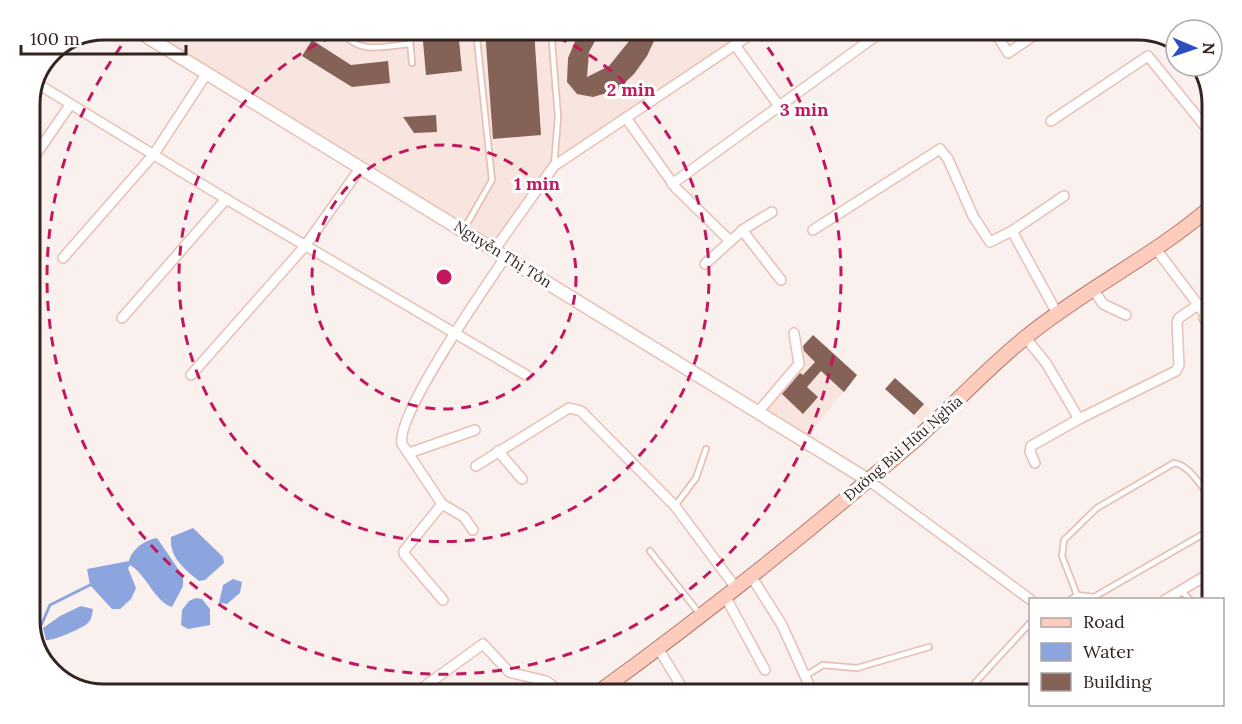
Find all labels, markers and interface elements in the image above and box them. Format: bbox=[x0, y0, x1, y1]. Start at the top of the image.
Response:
scale bar bbox=[21, 18, 186, 56]
north arrow bbox=[1164, 18, 1224, 78]
text: 100 m bbox=[30, 27, 80, 50]
text: N bbox=[1199, 42, 1219, 55]
text: 2 min bbox=[607, 78, 656, 101]
text: 3 min bbox=[780, 98, 829, 121]
text: 1 min bbox=[514, 172, 560, 195]
street label: Nguyễn Thị Tồn bbox=[451, 216, 555, 292]
centre of rings bbox=[434, 267, 454, 287]
street label: Đường Bùi Hữu Nghĩa bbox=[840, 391, 966, 505]
legend bbox=[1029, 598, 1224, 706]
text: Road bbox=[1083, 610, 1125, 633]
text: Water bbox=[1083, 640, 1134, 663]
text: Building bbox=[1083, 670, 1153, 693]

